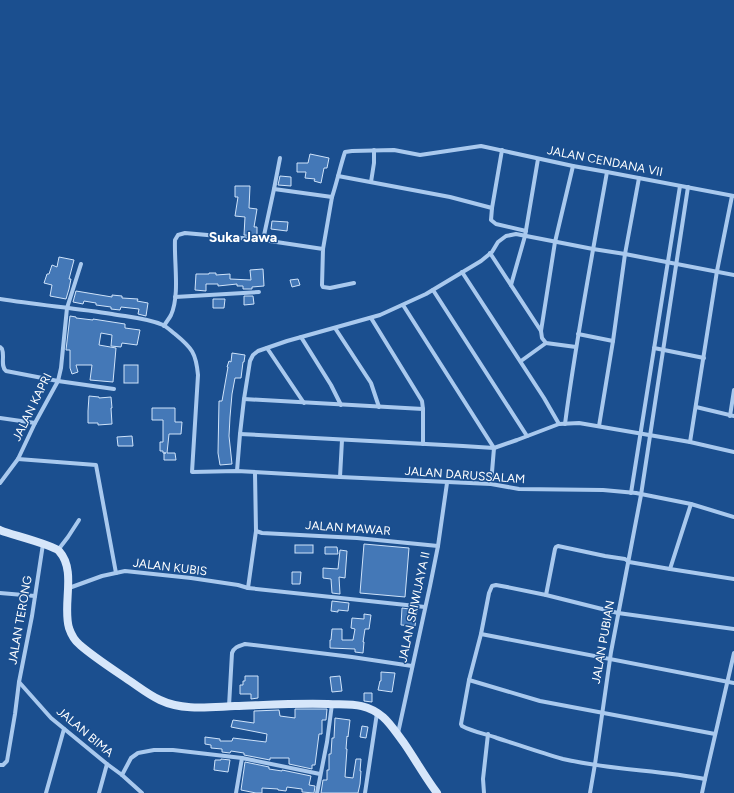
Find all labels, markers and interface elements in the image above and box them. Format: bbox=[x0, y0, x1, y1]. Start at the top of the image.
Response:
street label: JALAN CENDANA VII bbox=[546, 143, 664, 179]
district label: Suka Jawa bbox=[209, 229, 277, 246]
street label: JALAN KAPRI bbox=[9, 371, 55, 443]
street label: JALAN DARUSSALAM bbox=[404, 464, 526, 486]
street label: JALAN MAWAR bbox=[305, 518, 391, 538]
street label: JALAN SRIWIJAYA II bbox=[395, 550, 433, 664]
street label: JALAN KUBIS bbox=[132, 556, 208, 578]
street label: JALAN TERONG bbox=[5, 575, 35, 665]
street label: JALAN PUBIAN bbox=[589, 599, 617, 685]
street label: JALAN BIMA bbox=[54, 704, 116, 760]

